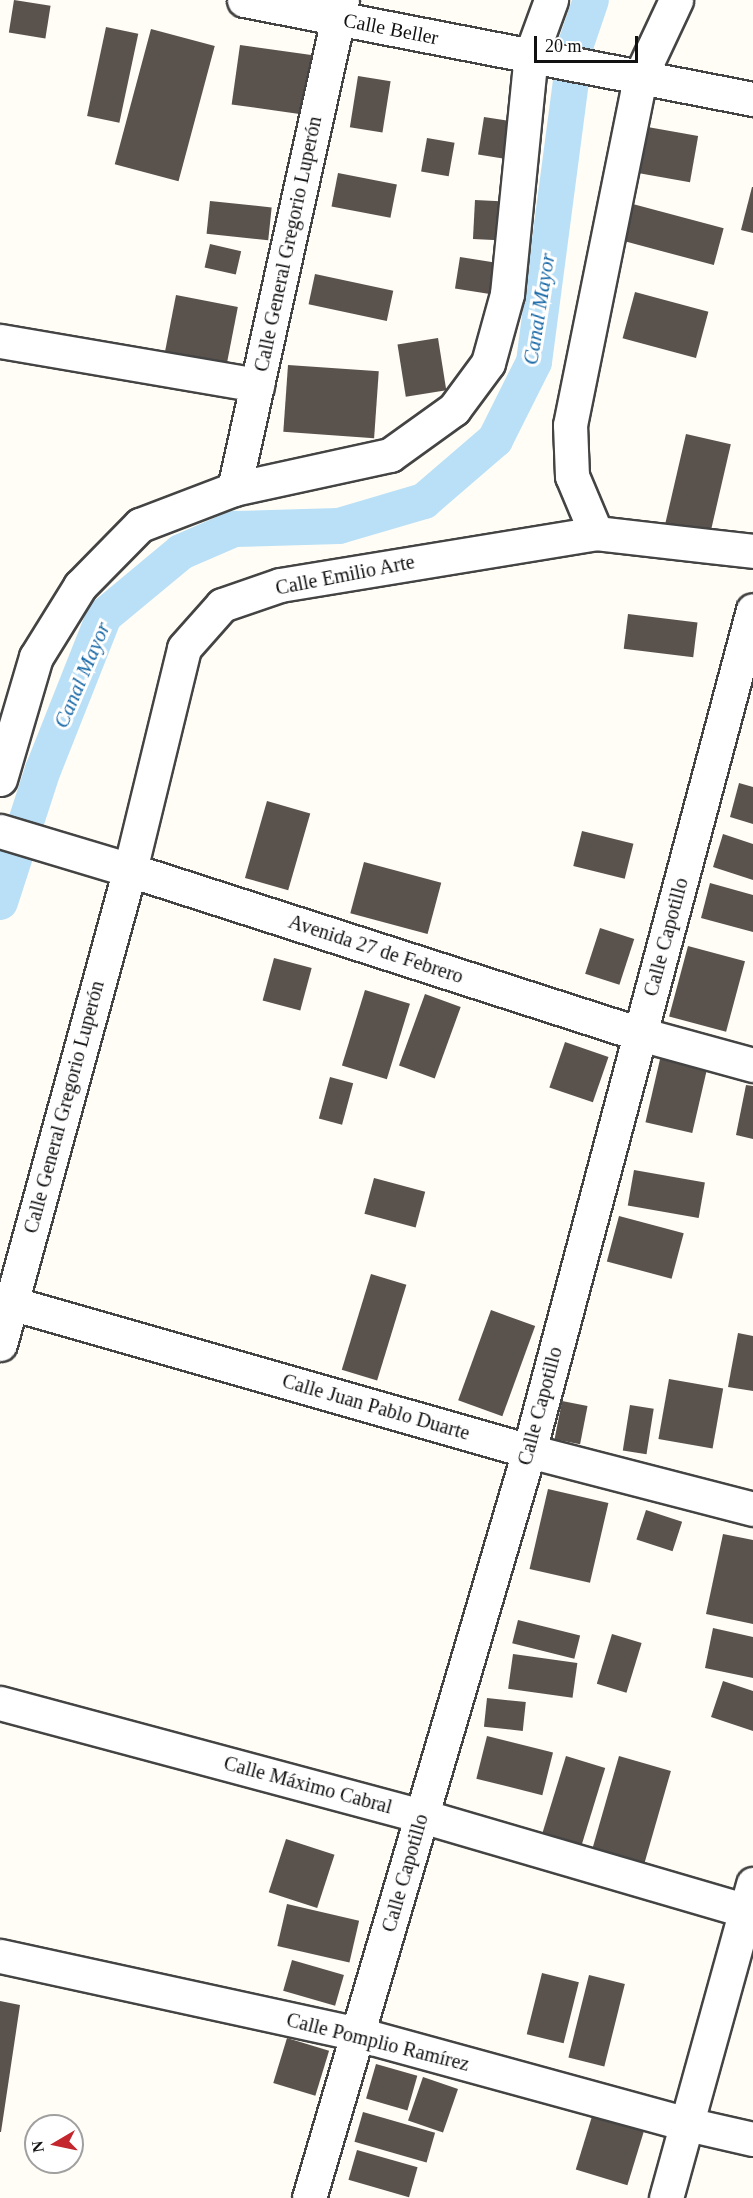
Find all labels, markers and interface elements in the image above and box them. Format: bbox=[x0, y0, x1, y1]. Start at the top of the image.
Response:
street label: Calle Beller bbox=[342, 8, 440, 50]
scale bar bbox=[537, 24, 640, 62]
text: 20 m bbox=[545, 36, 582, 56]
street label: Calle General Gregorio Luperón bbox=[249, 114, 327, 374]
water label: Canal Mayor bbox=[518, 251, 560, 367]
street label: Calle Emilio Arte bbox=[273, 550, 417, 600]
water label: Canal Mayor bbox=[48, 618, 116, 732]
street label: Calle Capotillo bbox=[639, 875, 693, 999]
street label: Avenida 27 de Febrero bbox=[286, 909, 466, 989]
street label: Calle General Gregorio Luperón bbox=[19, 978, 109, 1236]
street label: Calle Capotillo bbox=[513, 1344, 567, 1468]
street label: Calle Juan Pablo Duarte bbox=[280, 1369, 472, 1445]
street label: Calle Máximo Cabral bbox=[221, 1751, 395, 1819]
street label: Calle Capotillo bbox=[377, 1811, 433, 1935]
street label: Calle Pomplio Ramírez bbox=[284, 2008, 472, 2076]
north arrow bbox=[24, 2114, 84, 2174]
text: N bbox=[28, 2140, 47, 2154]

